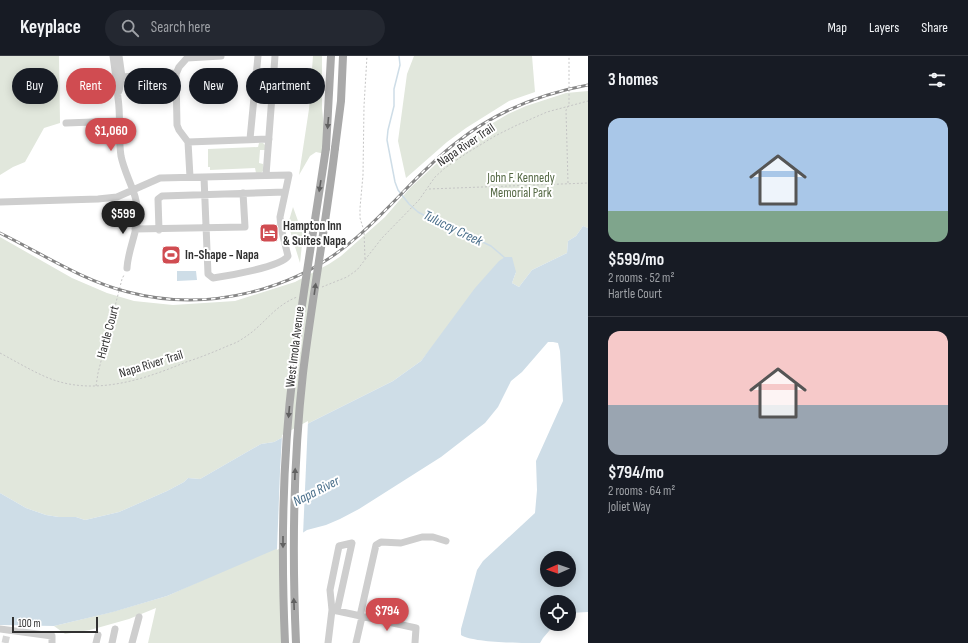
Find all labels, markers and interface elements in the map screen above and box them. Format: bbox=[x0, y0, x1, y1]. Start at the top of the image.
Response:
search box bbox=[105, 10, 385, 46]
text: Keyplace bbox=[20, 16, 81, 39]
icon: search bbox=[119, 17, 141, 39]
text: Search here bbox=[151, 18, 210, 37]
text: Map bbox=[827, 19, 847, 36]
text: Layers bbox=[869, 19, 899, 36]
text: Share bbox=[921, 19, 948, 36]
chip: Buy bbox=[12, 68, 58, 104]
chip: Rent bbox=[66, 68, 116, 104]
chip: Filters bbox=[124, 68, 181, 104]
chip: New bbox=[189, 68, 238, 104]
chip: Apartment bbox=[246, 68, 325, 104]
icon: filters bbox=[926, 69, 948, 91]
text: 3 homes bbox=[608, 70, 658, 90]
one-way arrow bbox=[324, 117, 331, 129]
pin: $1,060 bbox=[78, 118, 144, 152]
street label: Napa River Trail bbox=[434, 120, 498, 170]
text: $1,060 bbox=[94, 123, 128, 139]
icon: home bbox=[742, 144, 814, 216]
park label: John F. Kennedy Memorial Park bbox=[486, 170, 555, 201]
one-way arrow bbox=[317, 180, 323, 192]
pin: $599 bbox=[99, 201, 147, 235]
text: $599 bbox=[111, 206, 135, 222]
water label: Tulucay Creek bbox=[421, 206, 486, 250]
place label: Hampton Inn & Suites Napa bbox=[283, 218, 346, 249]
hotel icon: Hampton Inn & Suites Napa bbox=[258, 222, 280, 244]
sports icon: In-Shape - Napa bbox=[160, 244, 182, 266]
place label: In-Shape - Napa bbox=[185, 247, 259, 263]
text: $599/mo bbox=[608, 250, 664, 270]
text: 2 rooms · 52 m² bbox=[608, 270, 675, 286]
one-way arrow bbox=[312, 283, 318, 295]
text: Hartle Court bbox=[608, 286, 662, 302]
street label: Hartle Court bbox=[93, 304, 123, 360]
street label: West Imola Avenue bbox=[282, 305, 308, 389]
street label: Napa River Trail bbox=[117, 347, 185, 381]
icon: home bbox=[742, 357, 814, 429]
one-way arrow bbox=[286, 406, 292, 418]
text: $794/mo bbox=[608, 463, 664, 483]
one-way arrow bbox=[292, 468, 299, 480]
water label: Napa River bbox=[290, 472, 343, 510]
text: 2 rooms · 64 m² bbox=[608, 483, 675, 499]
text: Joliet Way bbox=[608, 499, 650, 515]
one-way arrow bbox=[280, 536, 286, 549]
north arrow bbox=[540, 551, 576, 587]
map controls bbox=[540, 551, 576, 631]
button: locate bbox=[540, 595, 576, 631]
one-way arrow bbox=[291, 598, 298, 610]
pin: $794 bbox=[363, 598, 411, 632]
text: $794 bbox=[375, 603, 399, 619]
scale bar bbox=[12, 615, 98, 634]
text: 100 m bbox=[18, 617, 40, 630]

